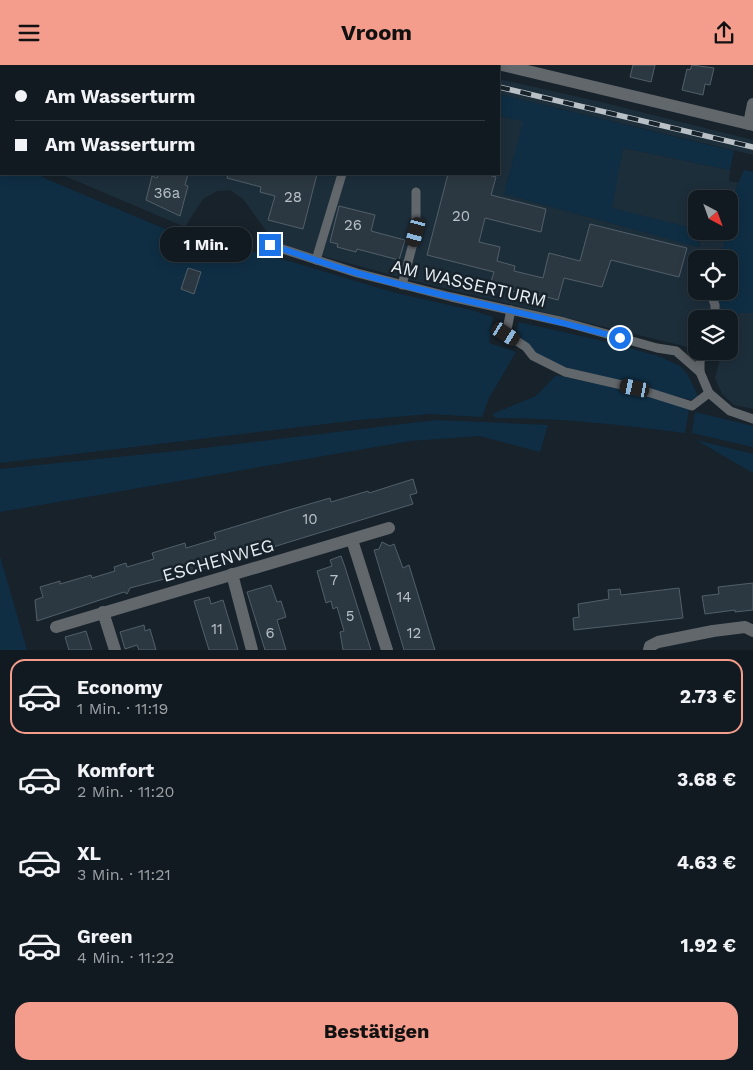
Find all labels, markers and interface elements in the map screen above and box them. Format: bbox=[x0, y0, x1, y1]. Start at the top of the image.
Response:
icon: menu bbox=[15, 19, 43, 47]
icon: share bbox=[710, 19, 738, 47]
text: Vroom bbox=[341, 20, 412, 45]
text: Am Wasserturm bbox=[45, 85, 195, 108]
text: Am Wasserturm bbox=[45, 133, 195, 156]
house number: 36a bbox=[154, 184, 181, 202]
house number: 28 bbox=[284, 188, 302, 206]
north arrow bbox=[688, 190, 738, 240]
map controls bbox=[688, 190, 738, 360]
house number: 20 bbox=[452, 207, 470, 225]
house number: 26 bbox=[344, 216, 362, 234]
car bbox=[404, 216, 427, 248]
callout: 1 Min. bbox=[160, 227, 252, 263]
route end bbox=[259, 234, 281, 256]
text: 1 Min. bbox=[183, 235, 229, 254]
button: locate bbox=[688, 250, 738, 300]
street label: AM WASSERTURM bbox=[389, 255, 549, 311]
button: layers bbox=[688, 310, 738, 360]
car bbox=[489, 320, 522, 348]
route start bbox=[609, 327, 631, 349]
car bbox=[618, 378, 651, 398]
house number: 10 bbox=[302, 510, 318, 528]
street label: ESCHENWEG bbox=[160, 534, 276, 586]
house number: 7 bbox=[330, 571, 338, 589]
house number: 14 bbox=[396, 588, 412, 606]
house number: 5 bbox=[346, 607, 354, 625]
house number: 11 bbox=[211, 620, 223, 638]
house number: 6 bbox=[265, 624, 275, 642]
house number: 12 bbox=[407, 624, 421, 642]
icon: car bbox=[17, 674, 62, 719]
text: Economy bbox=[77, 676, 162, 699]
text: 2.73 € bbox=[680, 685, 736, 708]
text: 1 Min. · 11:19 bbox=[77, 699, 168, 718]
icon: car bbox=[17, 757, 62, 802]
text: Komfort bbox=[77, 759, 154, 782]
text: 3.68 € bbox=[677, 768, 736, 791]
text: 2 Min. · 11:20 bbox=[77, 782, 175, 801]
icon: car bbox=[17, 840, 62, 885]
text: XL bbox=[77, 842, 101, 865]
text: 4.63 € bbox=[677, 851, 736, 874]
text: 3 Min. · 11:21 bbox=[77, 865, 171, 884]
icon: car bbox=[17, 923, 62, 968]
text: Green bbox=[77, 925, 133, 948]
text: 1.92 € bbox=[681, 934, 736, 957]
text: 4 Min. · 11:22 bbox=[77, 948, 174, 967]
button: Bestätigen bbox=[15, 1002, 738, 1060]

